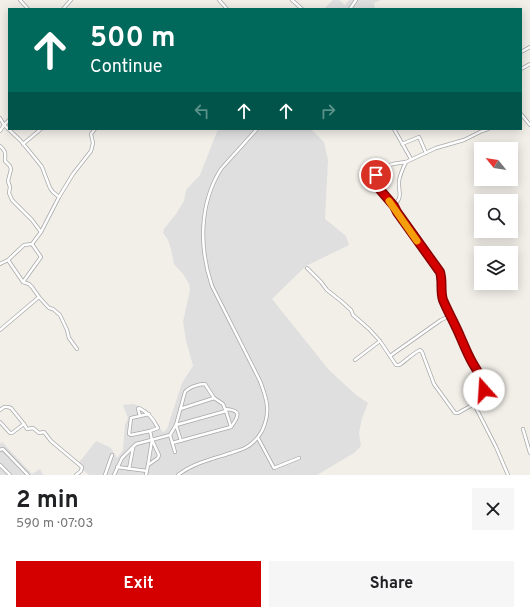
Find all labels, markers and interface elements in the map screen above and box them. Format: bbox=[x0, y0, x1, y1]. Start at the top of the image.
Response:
text: 500 m bbox=[90, 21, 176, 57]
icon: ahead bbox=[24, 24, 76, 76]
text: Continue bbox=[90, 56, 162, 79]
icon: left bbox=[191, 100, 213, 122]
icon: ahead bbox=[233, 100, 255, 122]
icon: ahead bbox=[275, 100, 297, 122]
icon: right bbox=[317, 100, 339, 122]
north arrow bbox=[474, 142, 518, 186]
map controls bbox=[474, 142, 518, 290]
pin bbox=[359, 158, 393, 192]
icon: arrive bbox=[365, 164, 387, 186]
button: search bbox=[474, 194, 518, 238]
button: layers bbox=[474, 246, 518, 290]
position arrow bbox=[463, 369, 505, 411]
text: 2 min bbox=[16, 486, 79, 516]
button: close bbox=[472, 488, 514, 530]
text: 590 m · 07:03 bbox=[16, 516, 93, 532]
button: Exit bbox=[16, 561, 261, 607]
button: Share bbox=[269, 561, 514, 607]

